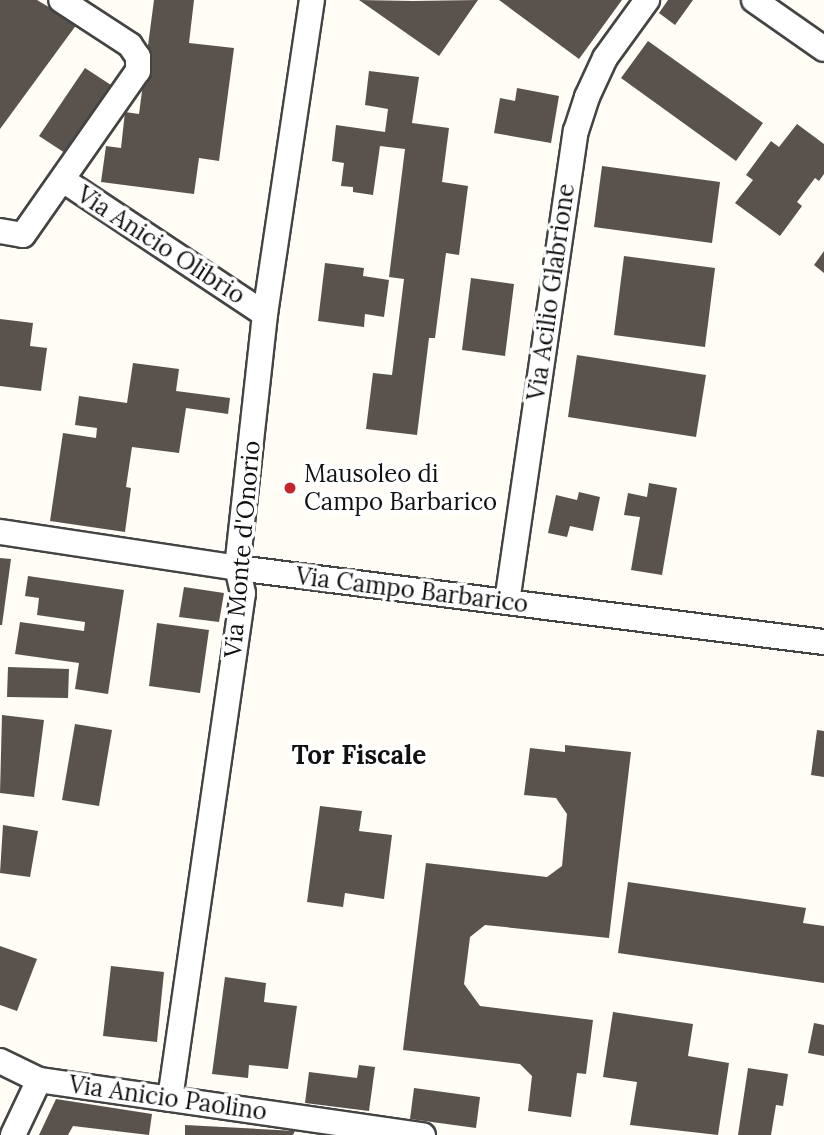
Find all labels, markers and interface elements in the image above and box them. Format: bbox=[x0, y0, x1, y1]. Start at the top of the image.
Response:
street label: Via Anicio Olibrio bbox=[72, 180, 250, 310]
street label: Via Acilio Glabrione bbox=[522, 182, 580, 402]
street label: Via Monte d'Onorio bbox=[218, 439, 266, 659]
place label: Mausoleo di Campo Barbarico bbox=[304, 460, 497, 516]
marker: Mausoleo di Campo Barbarico bbox=[282, 480, 298, 496]
street label: Via Campo Barbarico bbox=[294, 561, 530, 619]
district label: Tor Fiscale bbox=[292, 739, 426, 771]
street label: Via Anicio Paolino bbox=[67, 1070, 269, 1126]

